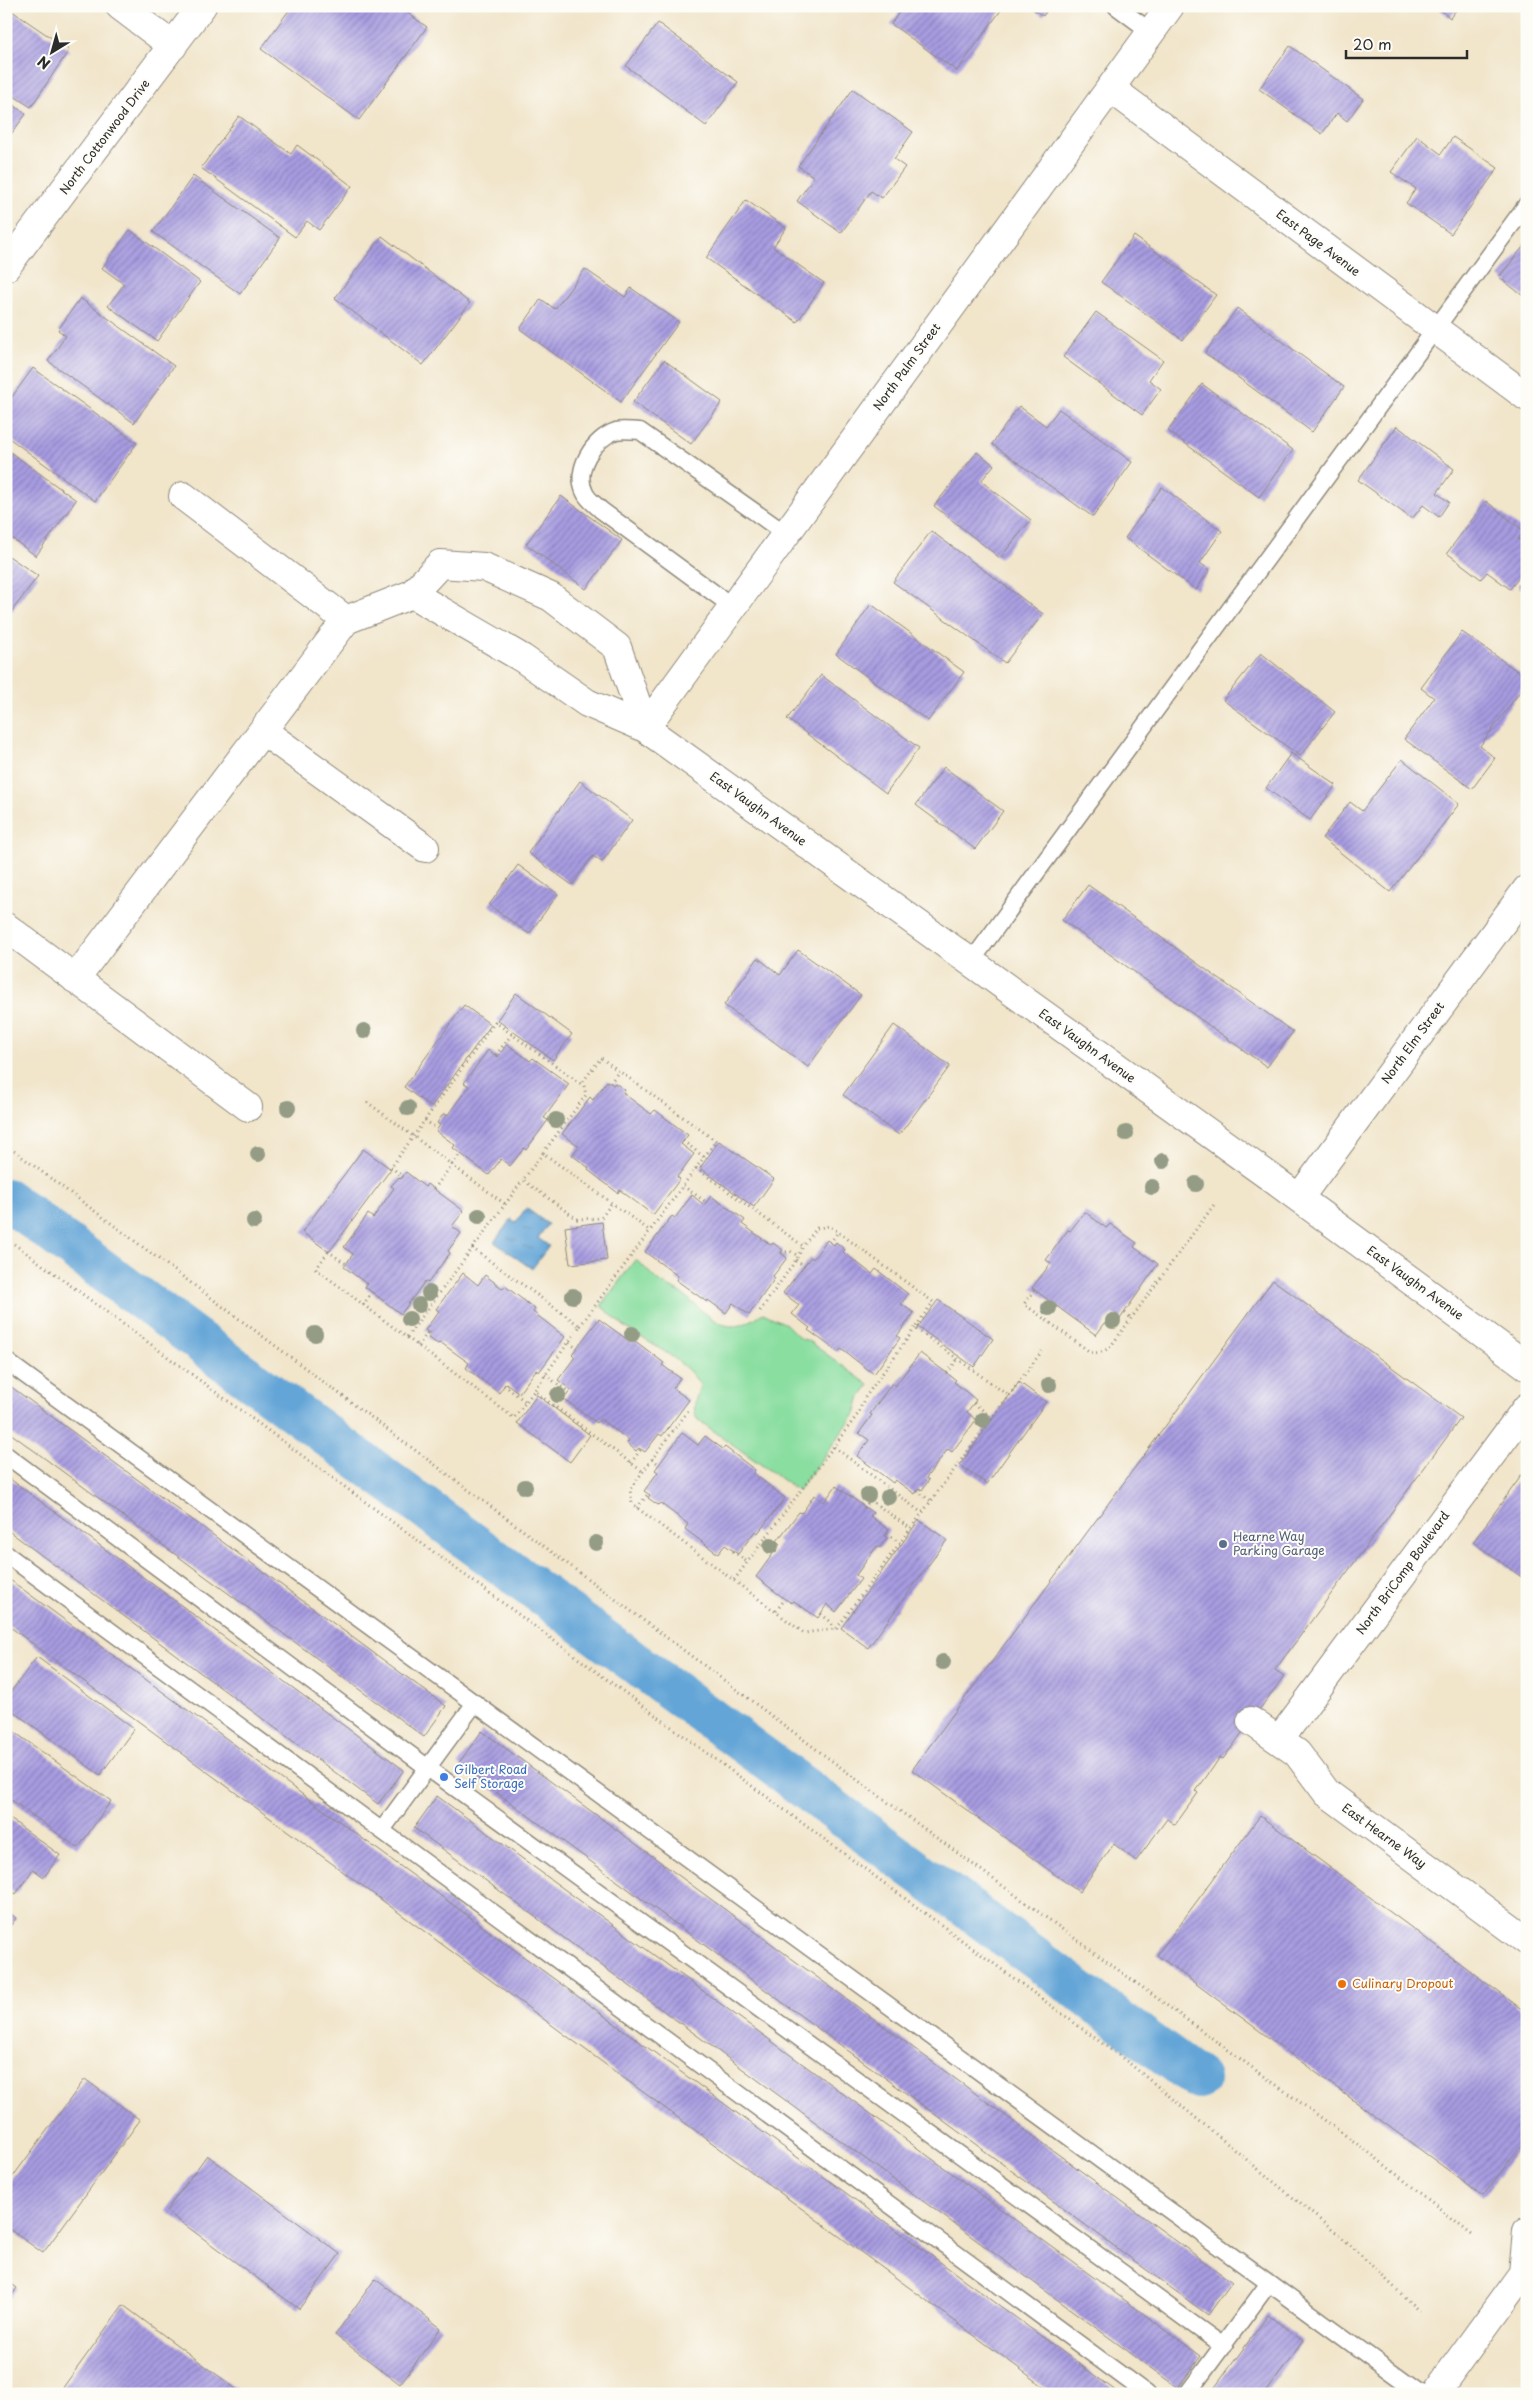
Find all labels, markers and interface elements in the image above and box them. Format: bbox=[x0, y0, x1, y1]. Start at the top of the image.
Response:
north arrow bbox=[28, 28, 78, 78]
scale bar bbox=[1346, 28, 1467, 60]
text: 20 m bbox=[1353, 32, 1392, 55]
text: N bbox=[33, 51, 55, 75]
street label: North Cottonwood Drive bbox=[55, 75, 154, 198]
street label: East Page Avenue bbox=[1273, 205, 1365, 280]
street label: North Palm Street bbox=[868, 319, 944, 414]
street label: East Vaughn Avenue bbox=[706, 767, 811, 850]
street label: North Elm Street bbox=[1376, 998, 1448, 1087]
street label: East Vaughn Avenue bbox=[1035, 1004, 1140, 1087]
street label: East Vaughn Avenue bbox=[1363, 1241, 1468, 1324]
street label: North BriComp Boulevard bbox=[1351, 1507, 1453, 1638]
place label: Hearne Way Parking Garage bbox=[1233, 1527, 1325, 1559]
marker: Hearne Way Parking Garage bbox=[1217, 1538, 1229, 1550]
place label: Gilbert Road Self Storage bbox=[454, 1760, 527, 1792]
marker: Gilbert Road Self Storage bbox=[438, 1771, 450, 1783]
street label: East Hearne Way bbox=[1339, 1798, 1431, 1872]
place label: Culinary Dropout bbox=[1352, 1974, 1453, 1992]
marker: Culinary Dropout bbox=[1336, 1978, 1348, 1990]

